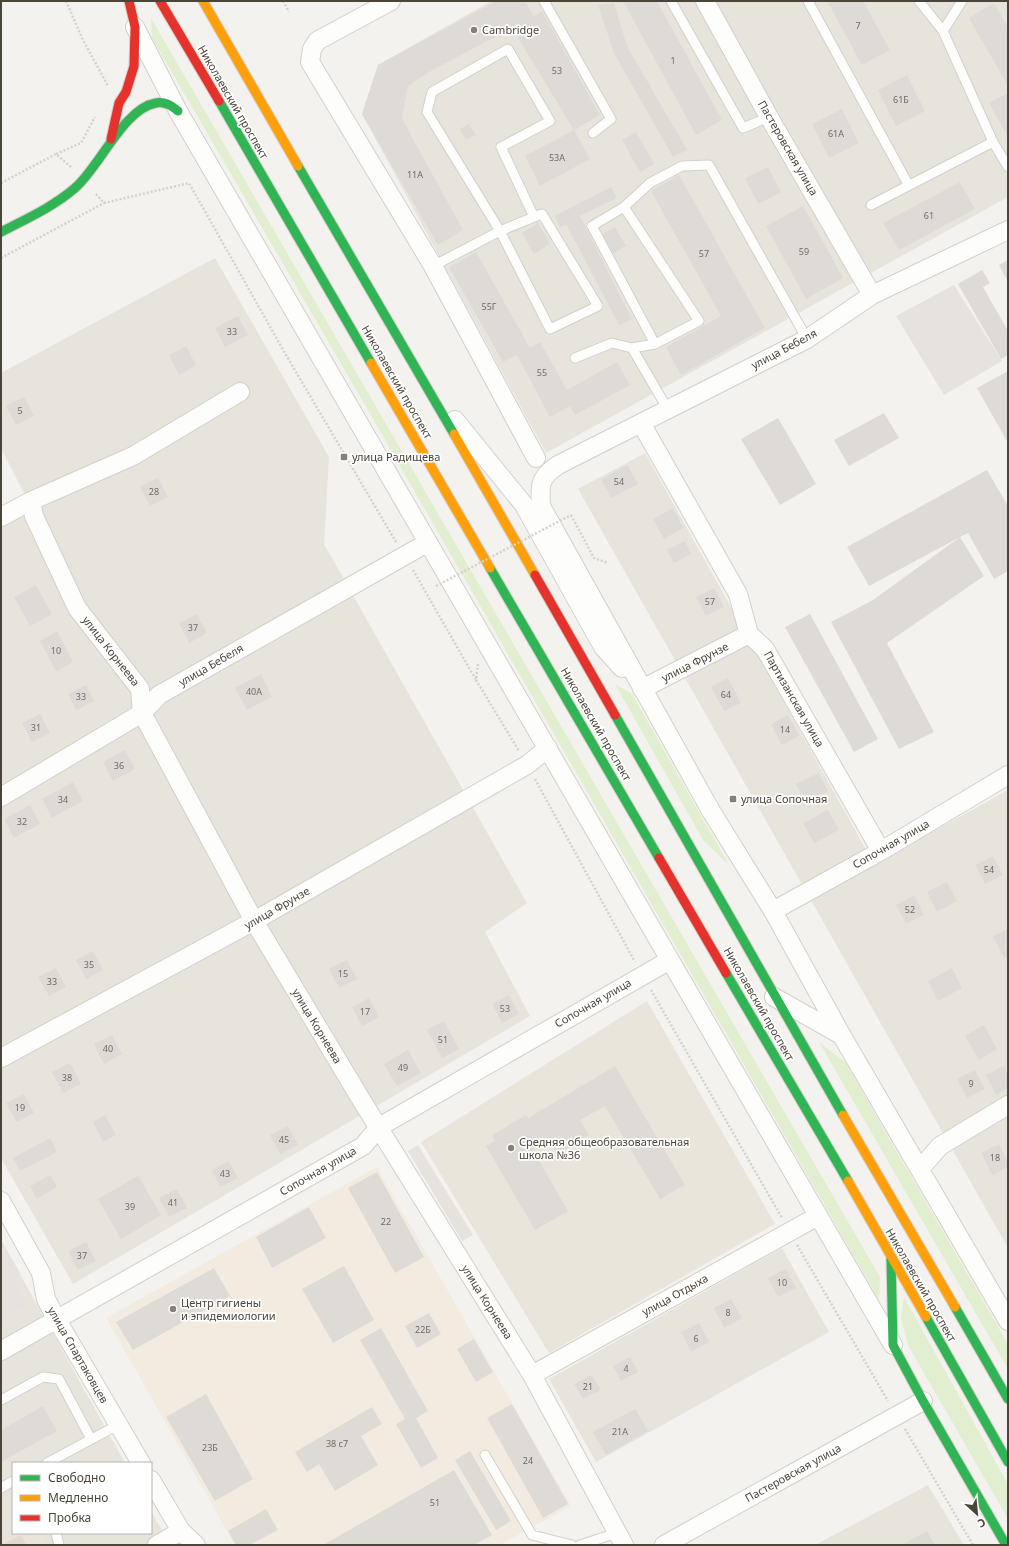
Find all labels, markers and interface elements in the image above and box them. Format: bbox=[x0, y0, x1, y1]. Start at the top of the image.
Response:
house number: 7 bbox=[855, 19, 861, 32]
place label: Cambridge bbox=[482, 22, 539, 37]
marker: Cambridge bbox=[469, 25, 479, 35]
street label: Николаевский проспект bbox=[195, 42, 272, 161]
house number: 1 bbox=[670, 54, 676, 67]
house number: 53 bbox=[552, 64, 562, 77]
house number: 61Б bbox=[893, 93, 909, 106]
street label: Пастеровская улица bbox=[755, 97, 822, 198]
house number: 61А bbox=[828, 127, 844, 140]
house number: 53А bbox=[549, 151, 565, 164]
house number: 11А bbox=[407, 168, 423, 181]
house number: 61 bbox=[924, 209, 934, 222]
house number: 59 bbox=[799, 245, 809, 258]
house number: 57 bbox=[699, 247, 709, 260]
house number: 55Г bbox=[482, 300, 497, 313]
street label: Николаевский проспект bbox=[359, 322, 436, 441]
house number: 33 bbox=[227, 325, 237, 338]
street label: улица Бебеля bbox=[748, 325, 819, 372]
house number: 55 bbox=[537, 366, 547, 379]
house number: 5 bbox=[17, 404, 23, 417]
place label: улица Радищева bbox=[352, 449, 440, 464]
marker: улица Радищева bbox=[339, 452, 349, 462]
house number: 54 bbox=[614, 475, 624, 488]
house number: 28 bbox=[149, 485, 159, 498]
house number: 57 bbox=[705, 595, 715, 608]
street label: улица Корнеева bbox=[79, 613, 144, 689]
house number: 37 bbox=[188, 621, 198, 634]
street label: улица Фрунзе bbox=[659, 638, 731, 685]
street label: улица Бебеля bbox=[176, 640, 246, 689]
house number: 10 bbox=[51, 644, 61, 657]
street label: Партизанская улица bbox=[761, 648, 828, 749]
street label: Николаевский проспект bbox=[558, 664, 635, 783]
house number: 40А bbox=[246, 685, 262, 698]
house number: 64 bbox=[721, 688, 731, 701]
house number: 33 bbox=[76, 690, 86, 703]
house number: 31 bbox=[31, 721, 41, 734]
house number: 14 bbox=[780, 723, 790, 736]
house number: 36 bbox=[114, 759, 124, 772]
place label: улица Сопочная bbox=[741, 791, 827, 806]
house number: 34 bbox=[58, 793, 68, 806]
marker: улица Сопочная bbox=[728, 794, 738, 804]
house number: 32 bbox=[17, 815, 27, 828]
street label: Сопочная улица bbox=[850, 815, 932, 872]
house number: 54 bbox=[984, 863, 994, 876]
street label: улица Фрунзе bbox=[241, 883, 312, 932]
house number: 52 bbox=[905, 903, 915, 916]
street label: Николаевский проспект bbox=[721, 944, 798, 1063]
house number: 35 bbox=[84, 958, 94, 971]
house number: 15 bbox=[338, 967, 348, 980]
street label: Сопочная улица bbox=[552, 974, 634, 1031]
house number: 33 bbox=[47, 975, 57, 988]
street label: улица Корнеева bbox=[289, 985, 346, 1066]
house number: 53 bbox=[500, 1002, 510, 1015]
house number: 17 bbox=[360, 1005, 370, 1018]
house number: 51 bbox=[438, 1033, 448, 1046]
house number: 40 bbox=[103, 1042, 113, 1055]
house number: 49 bbox=[398, 1061, 408, 1074]
house number: 38 bbox=[62, 1071, 72, 1084]
house number: 9 bbox=[968, 1077, 974, 1090]
house number: 19 bbox=[15, 1101, 25, 1114]
house number: 45 bbox=[279, 1133, 289, 1146]
place label: Средняя общеобразовательная школа №36 bbox=[519, 1134, 689, 1162]
street label: Сопочная улица bbox=[277, 1142, 359, 1199]
marker: Средняя общеобразовательная школа №36 bbox=[506, 1143, 516, 1153]
house number: 18 bbox=[990, 1151, 1000, 1164]
house number: 43 bbox=[220, 1167, 230, 1180]
house number: 41 bbox=[168, 1196, 178, 1209]
house number: 39 bbox=[125, 1200, 135, 1213]
house number: 22 bbox=[381, 1215, 391, 1228]
street label: Николаевский проспект bbox=[883, 1225, 960, 1344]
house number: 37 bbox=[77, 1249, 87, 1262]
street label: улица Корнеева bbox=[459, 1262, 516, 1342]
street label: улица Отдыха bbox=[639, 1270, 711, 1319]
house number: 10 bbox=[777, 1276, 787, 1289]
place label: Центр гигиены и эпидемиологии bbox=[181, 1295, 276, 1323]
street label: улица Спартаковцев bbox=[45, 1304, 112, 1406]
marker: Центр гигиены и эпидемиологии bbox=[168, 1304, 178, 1314]
house number: 8 bbox=[725, 1306, 731, 1319]
house number: 22Б bbox=[415, 1323, 431, 1336]
house number: 6 bbox=[693, 1332, 699, 1345]
house number: 4 bbox=[623, 1362, 629, 1375]
house number: 21 bbox=[583, 1380, 593, 1393]
house number: 21А bbox=[612, 1425, 628, 1438]
house number: 38 с7 bbox=[326, 1437, 348, 1450]
street label: Пастеровская улица bbox=[742, 1440, 843, 1505]
house number: 23Б bbox=[202, 1441, 218, 1454]
house number: 24 bbox=[523, 1454, 533, 1467]
legend bbox=[12, 1462, 152, 1534]
text: Свободно bbox=[48, 1469, 106, 1486]
text: Медленно bbox=[48, 1489, 108, 1506]
north arrow bbox=[957, 1494, 997, 1534]
house number: 51 bbox=[430, 1496, 440, 1509]
text: Пробка bbox=[48, 1509, 91, 1526]
text: С bbox=[975, 1515, 988, 1532]

